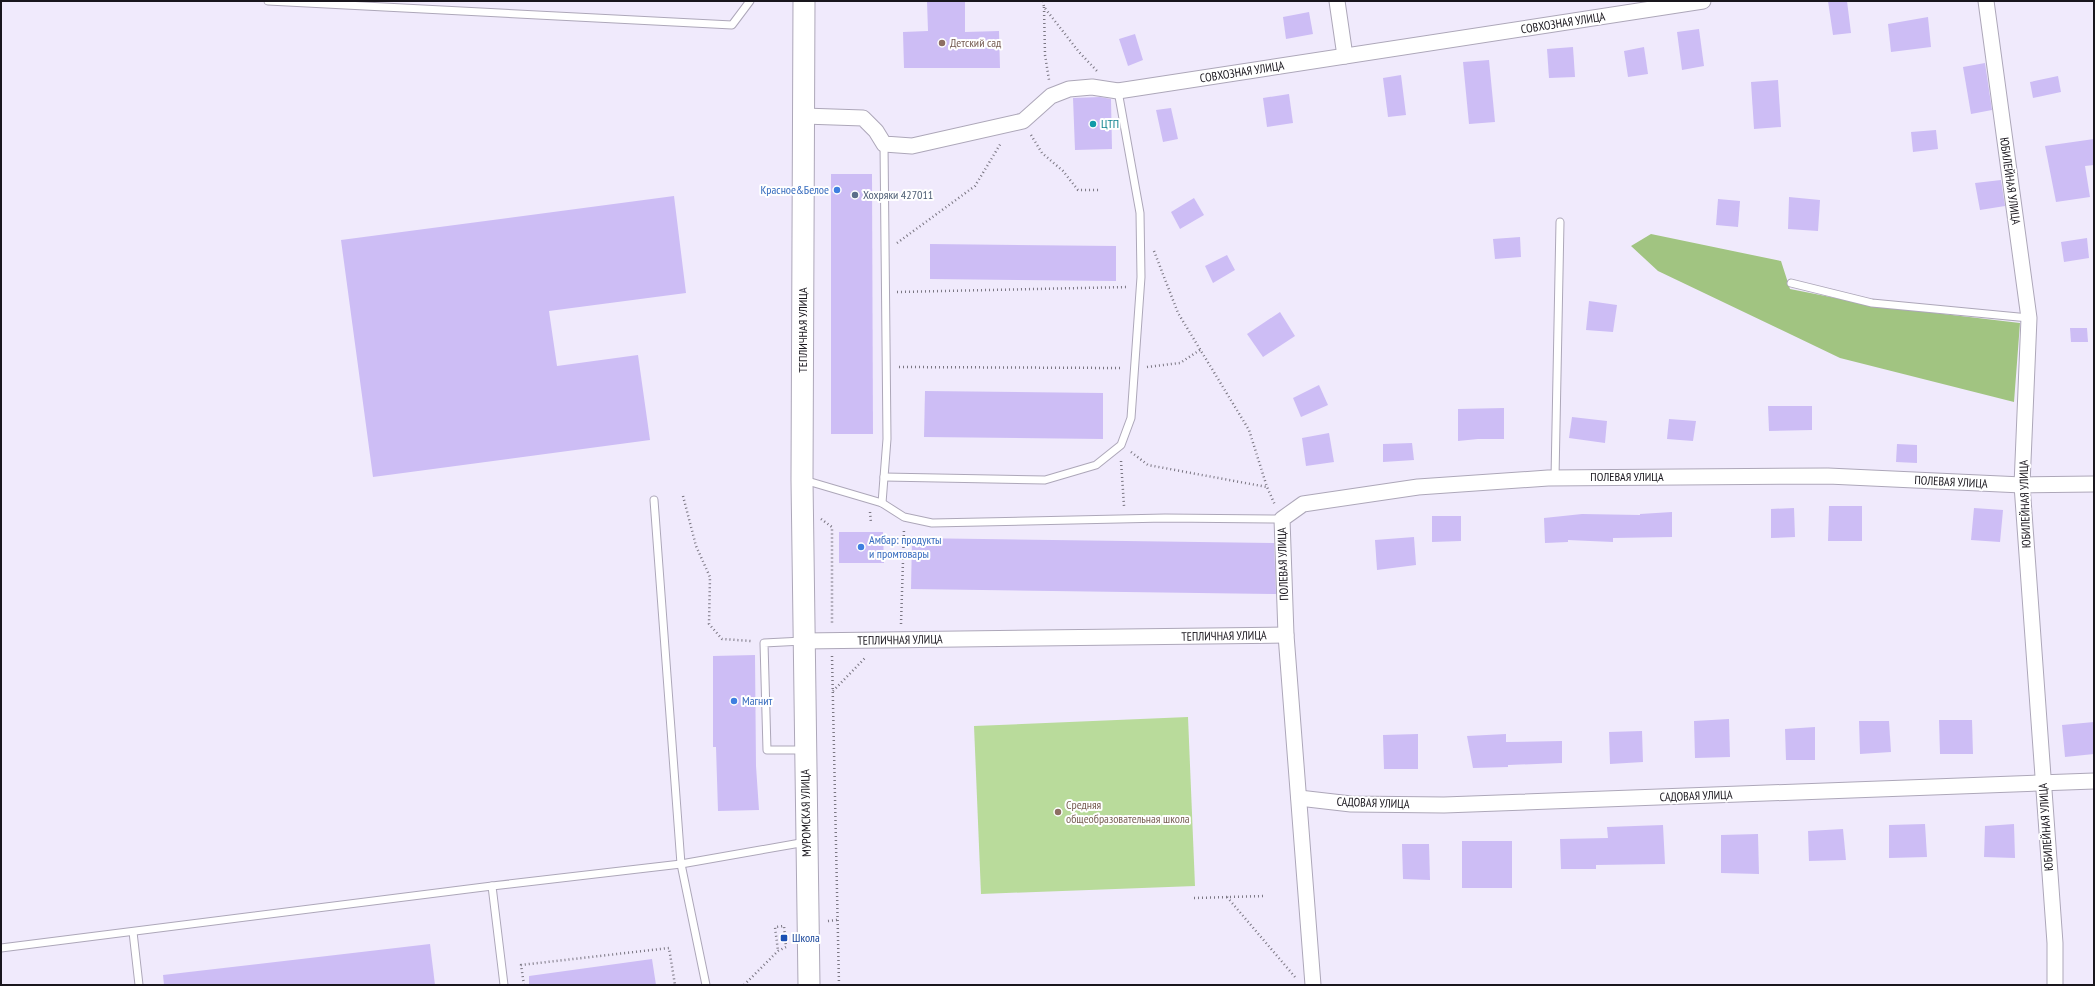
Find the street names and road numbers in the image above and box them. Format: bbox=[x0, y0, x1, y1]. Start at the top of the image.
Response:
street label: СОВХОЗНАЯ УЛИЦА bbox=[1520, 8, 1606, 37]
street label: СОВХОЗНАЯ УЛИЦА bbox=[1199, 57, 1285, 86]
street label: ЮБИЛЕЙНАЯ УЛИЦА bbox=[1997, 136, 2024, 226]
street label: ТЕПЛИЧНАЯ УЛИЦА bbox=[795, 287, 810, 373]
street label: ЮБИЛЕЙНАЯ УЛИЦА bbox=[2015, 459, 2034, 548]
street label: ПОЛЕВАЯ УЛИЦА bbox=[1590, 469, 1664, 484]
street label: ПОЛЕВАЯ УЛИЦА bbox=[1914, 472, 1988, 491]
street label: ПОЛЕВАЯ УЛИЦА bbox=[1274, 527, 1291, 601]
street label: ТЕПЛИЧНАЯ УЛИЦА bbox=[1181, 627, 1267, 644]
street label: ТЕПЛИЧНАЯ УЛИЦА bbox=[857, 631, 943, 648]
street label: МУРОМСКАЯ УЛИЦА bbox=[797, 769, 814, 857]
street label: ЮБИЛЕЙНАЯ УЛИЦА bbox=[2035, 782, 2056, 872]
street label: САДОВАЯ УЛИЦА bbox=[1659, 787, 1733, 804]
street label: САДОВАЯ УЛИЦА bbox=[1336, 794, 1410, 811]

